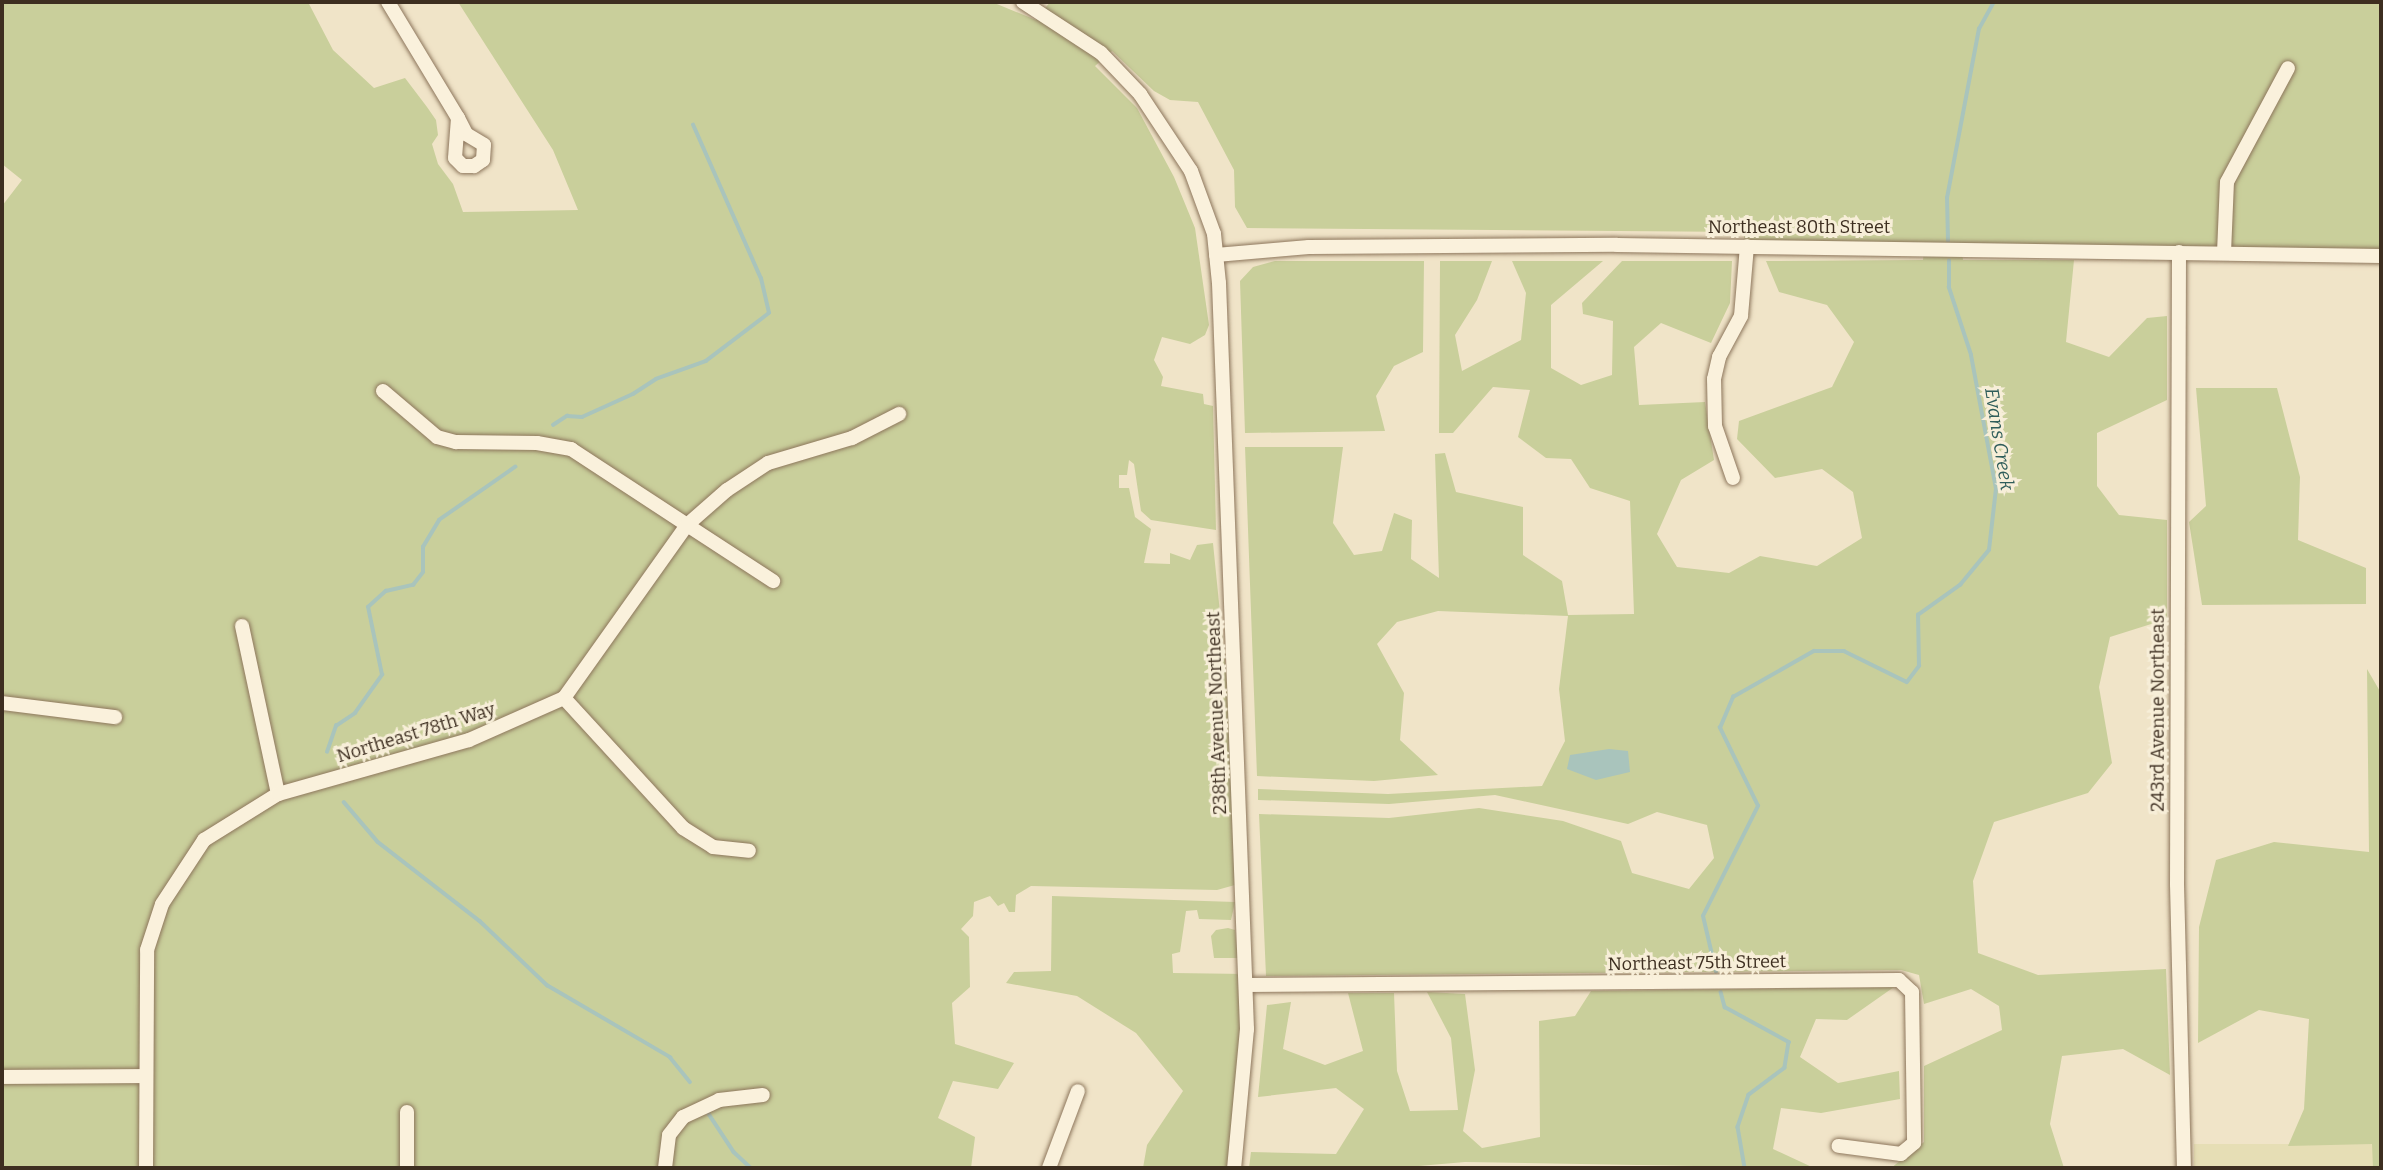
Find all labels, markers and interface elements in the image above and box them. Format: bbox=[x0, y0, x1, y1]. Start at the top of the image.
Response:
street label: Northeast 80th Street bbox=[1708, 216, 1890, 238]
water label: Evans Creek bbox=[1980, 386, 2018, 492]
street label: 243rd Avenue Northeast bbox=[2147, 608, 2169, 812]
street label: 238th Avenue Northeast bbox=[1203, 611, 1231, 815]
street label: Northeast 78th Way bbox=[334, 699, 498, 767]
street label: Northeast 75th Street bbox=[1608, 951, 1786, 975]

